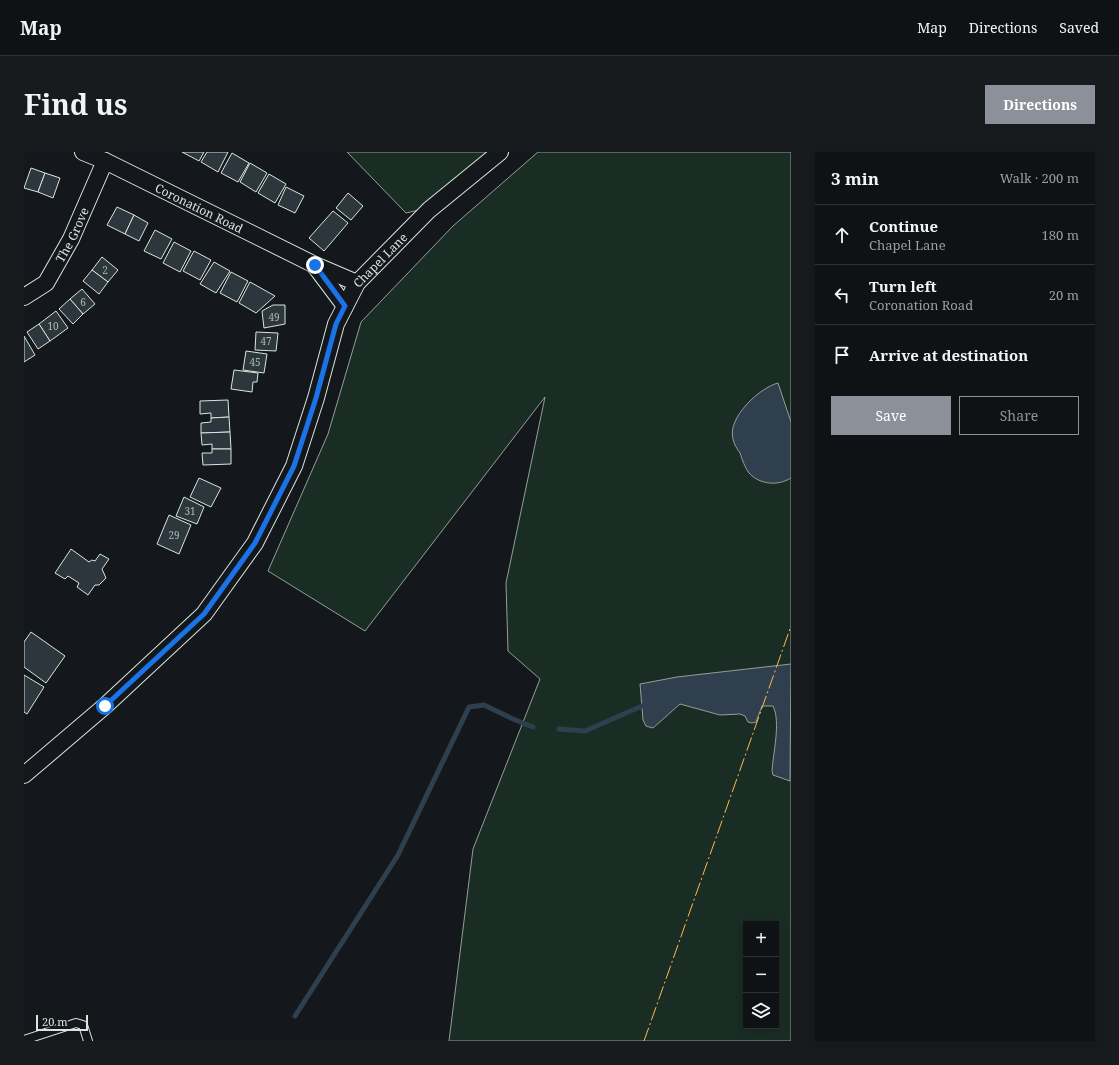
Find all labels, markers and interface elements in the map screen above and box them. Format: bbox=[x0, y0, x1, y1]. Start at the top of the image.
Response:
text: Map bbox=[20, 15, 62, 41]
text: Map bbox=[917, 18, 947, 37]
text: Directions bbox=[969, 18, 1037, 37]
text: Saved bbox=[1059, 18, 1099, 37]
text: Find us bbox=[24, 85, 128, 123]
button: Directions bbox=[985, 85, 1095, 124]
text: 3 min bbox=[831, 167, 879, 190]
text: Walk · 200 m bbox=[1000, 169, 1079, 187]
street label: Coronation Road bbox=[152, 179, 247, 237]
street label: The Grove bbox=[51, 205, 92, 265]
text: Continue bbox=[869, 216, 938, 236]
icon: ahead bbox=[831, 224, 853, 246]
text: 180 m bbox=[1042, 226, 1079, 244]
street label: Chapel Lane bbox=[349, 229, 411, 291]
text: Chapel Lane bbox=[869, 236, 946, 254]
route end bbox=[306, 256, 324, 274]
house number: 2 bbox=[102, 263, 108, 277]
text: Turn left bbox=[869, 276, 937, 296]
icon: left bbox=[831, 284, 853, 306]
text: 20 m bbox=[1049, 286, 1079, 304]
house number: 6 bbox=[80, 295, 86, 309]
text: Coronation Road bbox=[869, 296, 973, 314]
house number: 49 bbox=[268, 310, 280, 324]
house number: 10 bbox=[47, 319, 59, 333]
house number: 47 bbox=[260, 334, 272, 348]
icon: arrive bbox=[831, 344, 853, 366]
text: Arrive at destination bbox=[869, 345, 1028, 365]
house number: 45 bbox=[249, 355, 261, 369]
button: Save bbox=[831, 396, 951, 435]
button: Share bbox=[959, 396, 1079, 435]
house number: 31 bbox=[184, 504, 196, 518]
house number: 29 bbox=[168, 528, 180, 542]
route start bbox=[96, 697, 114, 715]
map controls bbox=[743, 921, 779, 1029]
button: + bbox=[743, 921, 779, 957]
button: − bbox=[743, 957, 779, 993]
button: layers bbox=[743, 993, 779, 1029]
scale bar bbox=[36, 1013, 88, 1032]
text: 20 m bbox=[42, 1014, 68, 1029]

